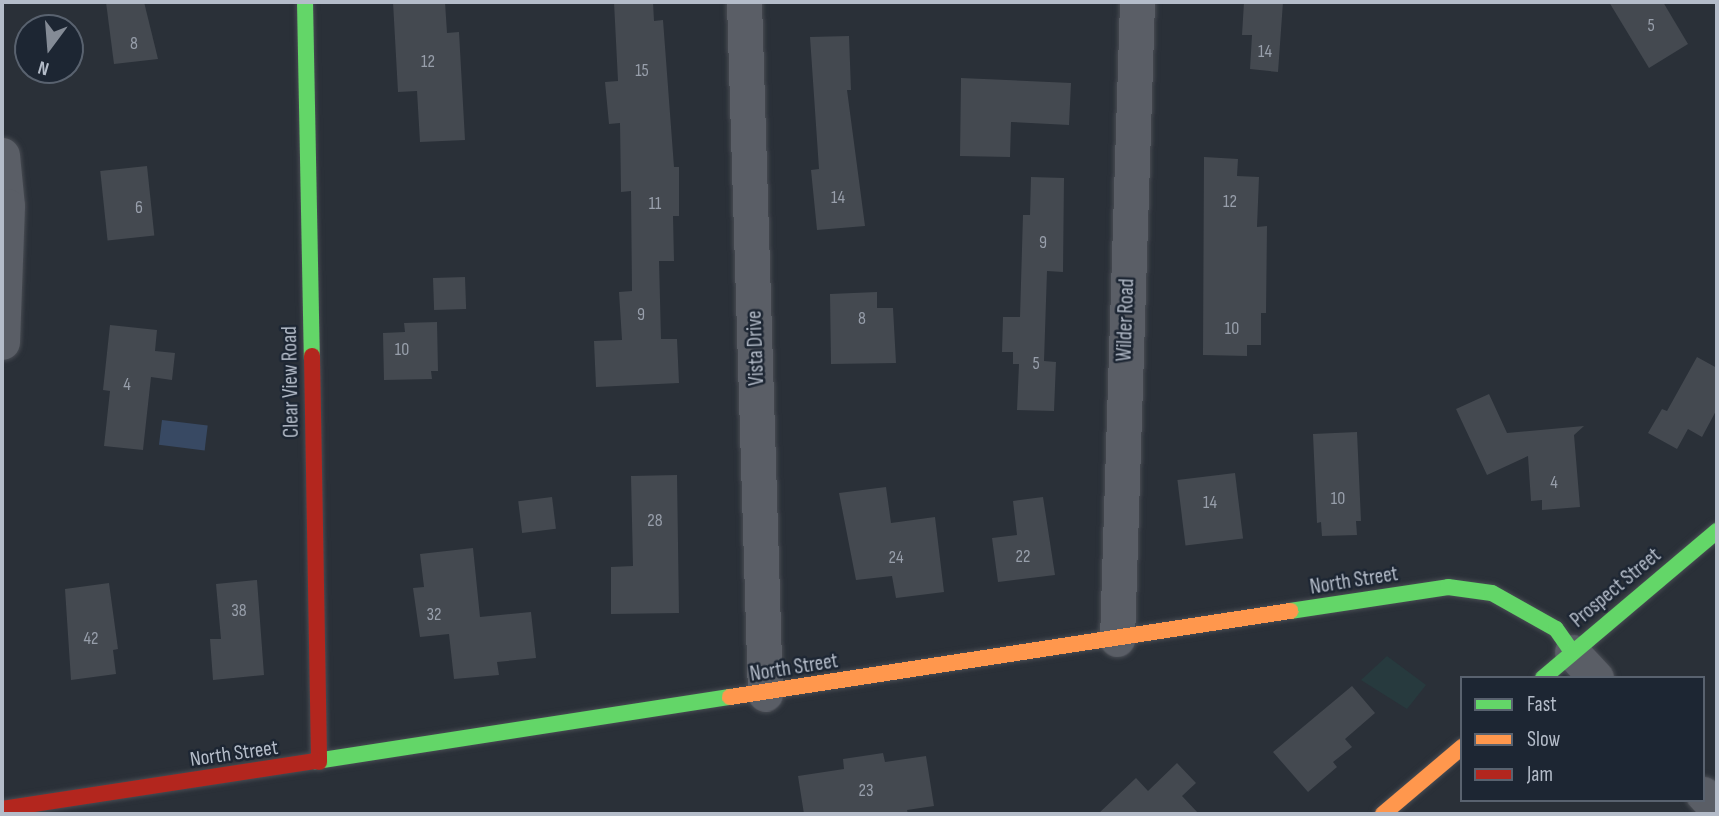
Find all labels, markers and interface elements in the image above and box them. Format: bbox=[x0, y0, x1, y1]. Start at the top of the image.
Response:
north arrow bbox=[14, 14, 84, 84]
house number: 5 bbox=[1647, 15, 1655, 37]
house number: 8 bbox=[130, 33, 138, 55]
house number: 14 bbox=[1258, 41, 1272, 63]
house number: 12 bbox=[421, 51, 435, 73]
text: N bbox=[36, 55, 52, 80]
house number: 15 bbox=[635, 60, 649, 82]
house number: 14 bbox=[831, 187, 845, 209]
house number: 12 bbox=[1223, 191, 1237, 213]
house number: 11 bbox=[649, 193, 661, 215]
house number: 6 bbox=[135, 197, 143, 219]
house number: 9 bbox=[1039, 232, 1047, 254]
street label: Wilder Road bbox=[1112, 278, 1140, 362]
house number: 9 bbox=[637, 304, 645, 326]
house number: 8 bbox=[858, 308, 866, 330]
street label: Vista Drive bbox=[742, 310, 770, 386]
house number: 10 bbox=[1225, 318, 1239, 340]
street label: Clear View Road bbox=[277, 326, 305, 438]
house number: 10 bbox=[395, 339, 409, 361]
house number: 5 bbox=[1032, 353, 1040, 375]
house number: 4 bbox=[123, 374, 131, 396]
house number: 4 bbox=[1550, 472, 1558, 494]
house number: 10 bbox=[1331, 488, 1345, 510]
house number: 14 bbox=[1203, 492, 1217, 514]
house number: 28 bbox=[647, 510, 663, 532]
street label: Prospect Street bbox=[1566, 543, 1666, 633]
house number: 22 bbox=[1016, 546, 1030, 568]
house number: 24 bbox=[889, 547, 903, 569]
street label: North Street bbox=[1308, 562, 1400, 600]
house number: 38 bbox=[231, 600, 247, 622]
house number: 32 bbox=[427, 604, 441, 626]
house number: 42 bbox=[83, 628, 99, 650]
street label: North Street bbox=[748, 649, 840, 687]
legend bbox=[1460, 676, 1705, 802]
text: Fast bbox=[1527, 692, 1557, 717]
text: Slow bbox=[1527, 727, 1560, 752]
street label: North Street bbox=[188, 735, 280, 773]
text: Jam bbox=[1527, 762, 1553, 787]
house number: 23 bbox=[859, 780, 873, 802]

